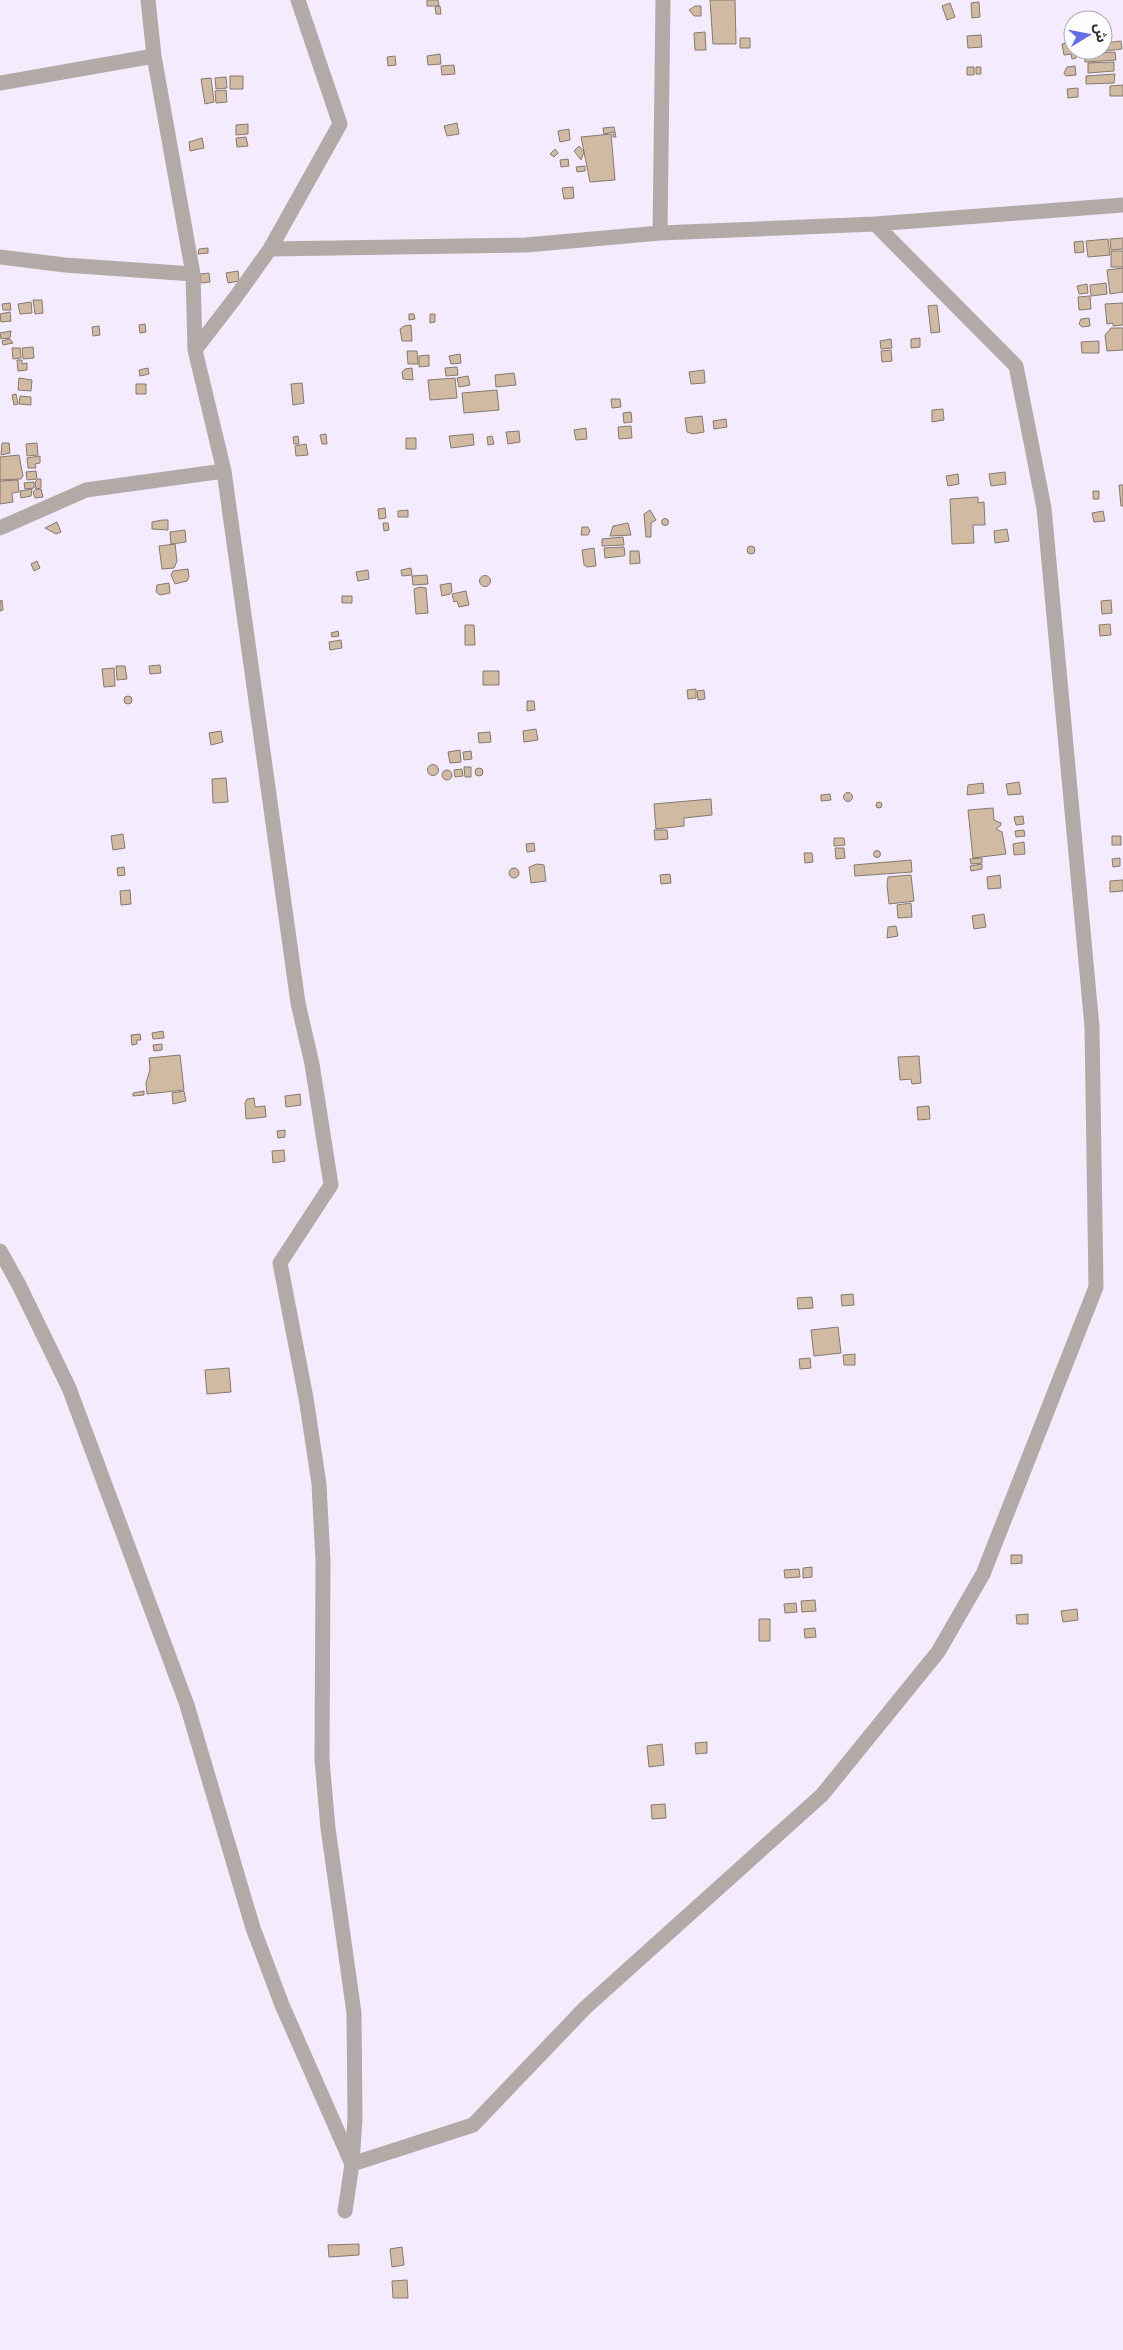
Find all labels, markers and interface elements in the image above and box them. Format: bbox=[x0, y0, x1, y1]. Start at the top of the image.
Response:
north arrow bbox=[1063, 10, 1113, 60]
text: ش bbox=[1090, 22, 1111, 44]

